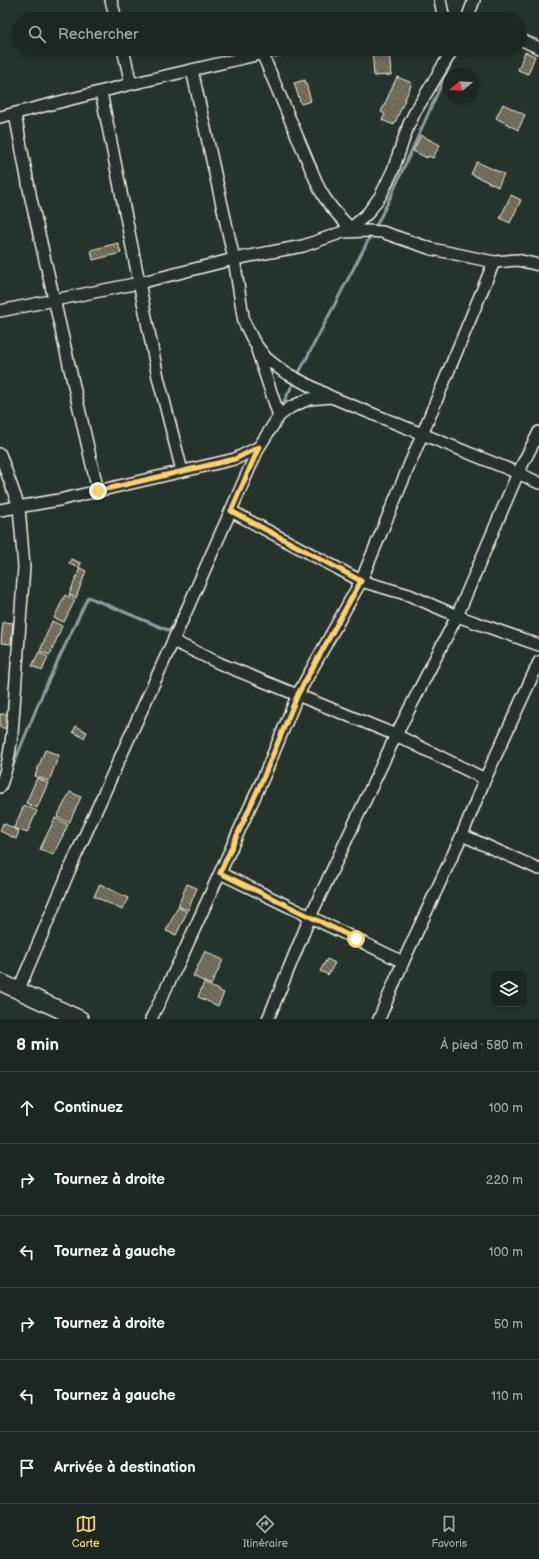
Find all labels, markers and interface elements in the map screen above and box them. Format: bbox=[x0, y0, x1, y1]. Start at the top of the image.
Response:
search box bbox=[12, 12, 527, 56]
icon: search bbox=[26, 23, 48, 45]
text: Rechercher bbox=[58, 25, 138, 44]
north arrow bbox=[443, 68, 479, 104]
route end bbox=[89, 482, 107, 500]
route start bbox=[347, 930, 365, 948]
map controls bbox=[491, 971, 527, 1007]
button: layers bbox=[491, 971, 527, 1007]
text: 8 min bbox=[16, 1035, 59, 1055]
text: À pied · 580 m bbox=[440, 1037, 523, 1053]
icon: ahead bbox=[16, 1097, 38, 1119]
text: Continuez bbox=[54, 1098, 123, 1117]
text: 100 m bbox=[488, 1100, 523, 1116]
icon: right bbox=[16, 1169, 38, 1191]
text: Tournez à droite bbox=[54, 1170, 165, 1189]
text: 220 m bbox=[486, 1172, 523, 1188]
icon: left bbox=[16, 1241, 38, 1263]
text: Tournez à gauche bbox=[54, 1242, 175, 1261]
text: 100 m bbox=[488, 1244, 523, 1260]
icon: right bbox=[16, 1313, 38, 1335]
text: Tournez à droite bbox=[54, 1314, 165, 1333]
text: 50 m bbox=[494, 1316, 523, 1332]
icon: left bbox=[16, 1385, 38, 1407]
text: Tournez à gauche bbox=[54, 1386, 175, 1405]
text: 110 m bbox=[491, 1388, 523, 1404]
icon: arrive bbox=[16, 1457, 38, 1479]
text: Arrivée à destination bbox=[54, 1458, 196, 1477]
tab: Carte bbox=[72, 1513, 99, 1550]
tab: Itinéraire bbox=[243, 1513, 288, 1550]
tab: Favoris bbox=[431, 1513, 467, 1550]

